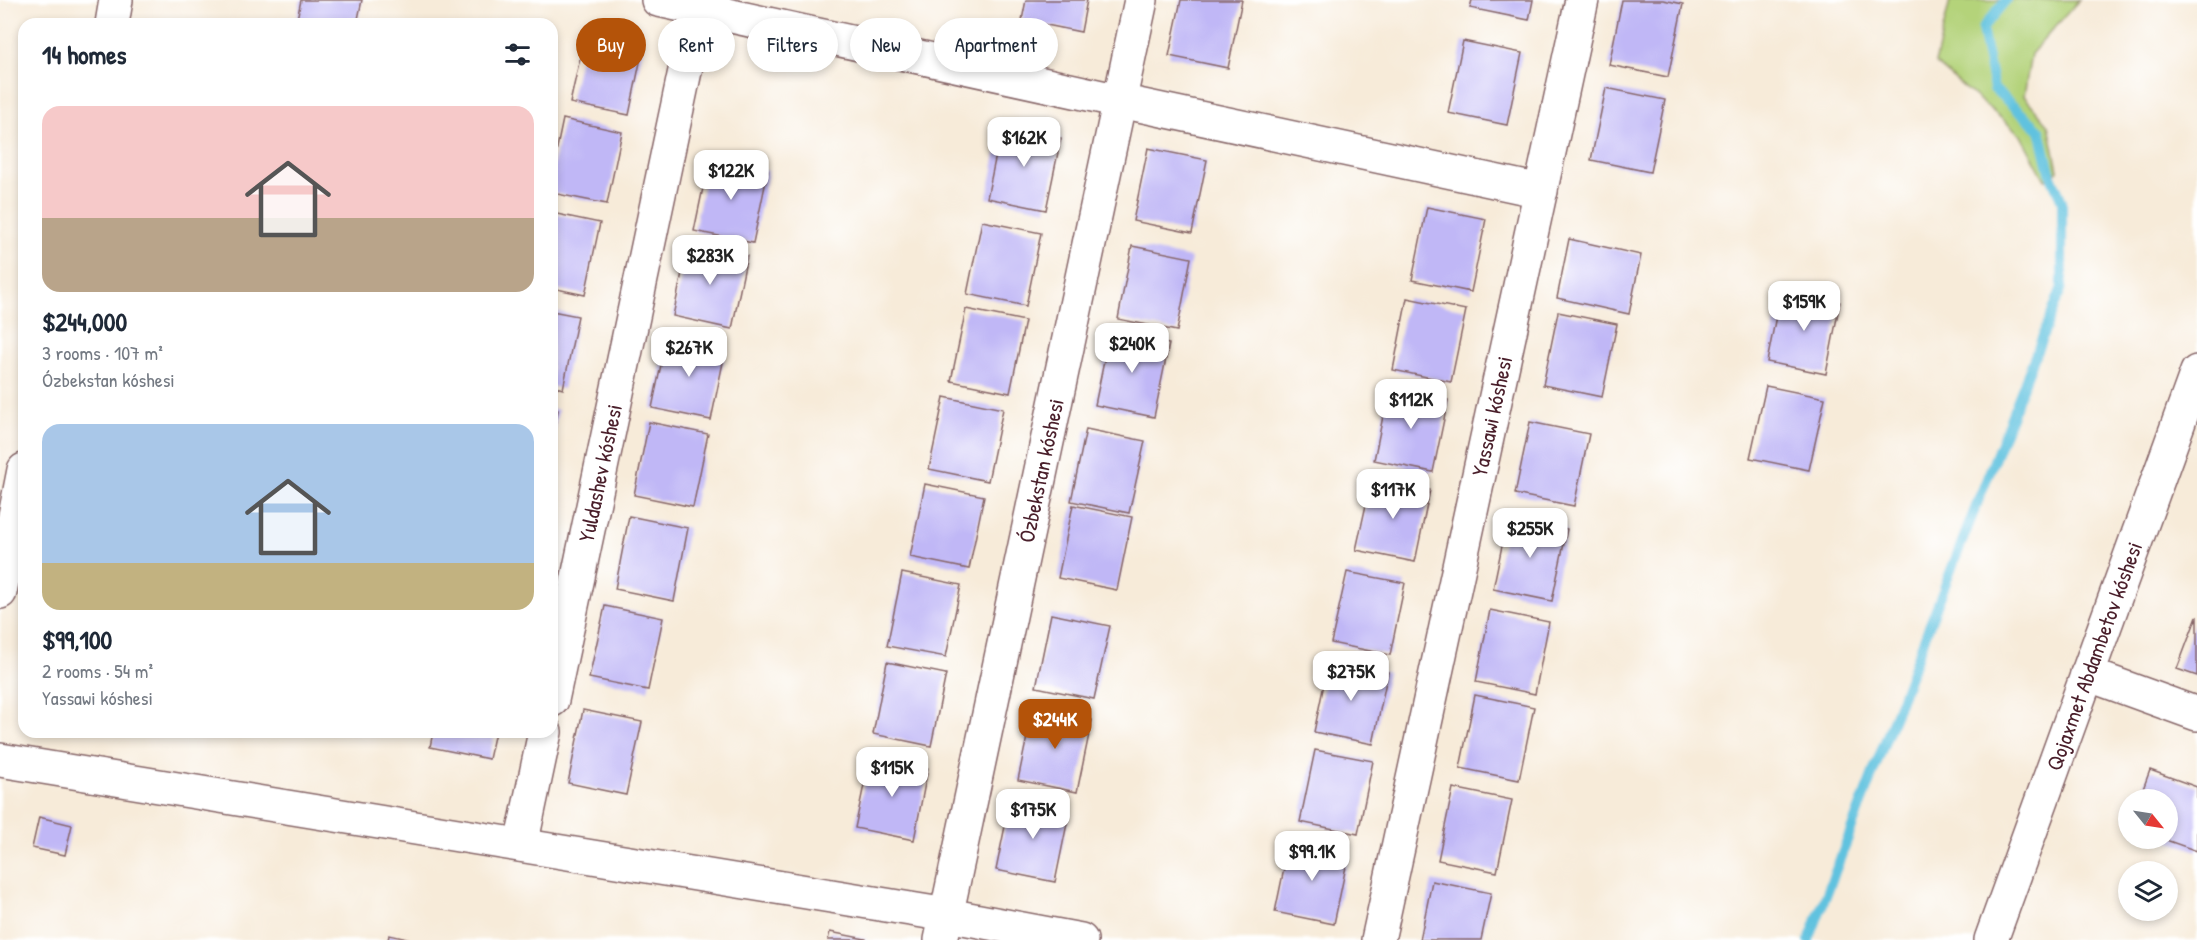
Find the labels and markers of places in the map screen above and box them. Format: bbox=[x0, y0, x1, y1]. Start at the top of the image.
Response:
pin: $162K bbox=[982, 117, 1066, 168]
pin: $122K bbox=[689, 150, 773, 201]
pin: $283K bbox=[668, 235, 752, 286]
pin: $159K bbox=[1762, 281, 1846, 332]
pin: $240K bbox=[1090, 323, 1174, 374]
pin: $267K bbox=[647, 327, 731, 378]
pin: $112K bbox=[1369, 379, 1453, 430]
pin: $117K bbox=[1351, 469, 1435, 520]
pin: $255K bbox=[1488, 508, 1572, 559]
pin: $275K bbox=[1309, 651, 1393, 702]
pin: $244K bbox=[1013, 699, 1097, 750]
pin: $115K bbox=[850, 747, 934, 798]
pin: $175K bbox=[991, 789, 1075, 840]
pin: $99.1K bbox=[1263, 831, 1361, 882]

